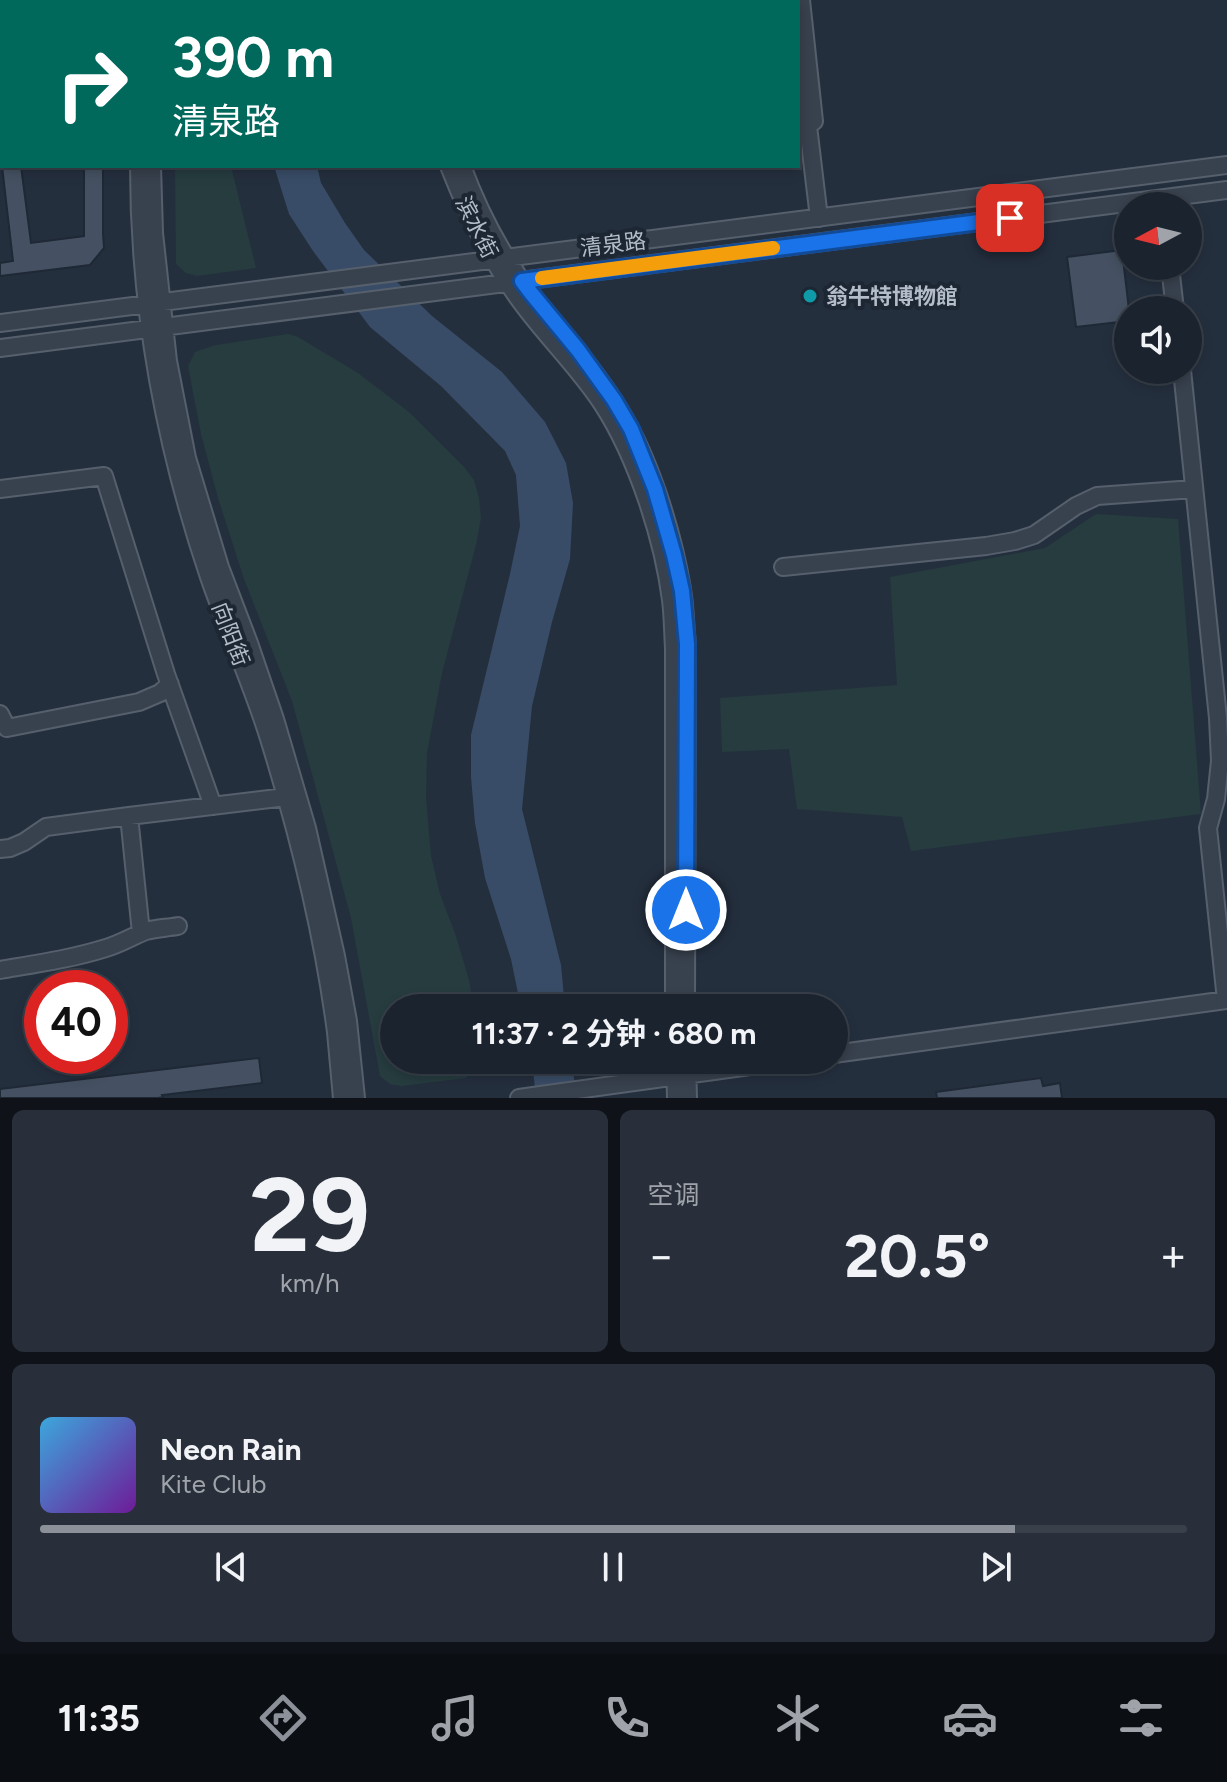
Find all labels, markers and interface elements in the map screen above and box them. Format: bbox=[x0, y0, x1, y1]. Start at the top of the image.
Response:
text: 390 m bbox=[172, 24, 334, 91]
icon: right bbox=[40, 32, 144, 136]
text: 清泉路 bbox=[172, 100, 280, 143]
pin bbox=[976, 184, 1044, 252]
street label: 滨水街 bbox=[450, 192, 504, 263]
north arrow bbox=[1114, 192, 1202, 280]
map controls bbox=[1114, 192, 1202, 384]
icon: arrive bbox=[988, 196, 1032, 240]
street label: 清泉路 bbox=[579, 227, 647, 262]
place label: 翁牛特博物館 bbox=[826, 283, 958, 310]
marker: 翁牛特博物館 bbox=[801, 287, 819, 305]
button: sound bbox=[1114, 296, 1202, 384]
street label: 向阳街 bbox=[206, 599, 255, 670]
position arrow bbox=[644, 868, 728, 952]
speed limit sign: 40 bbox=[24, 970, 128, 1074]
text: 11:37 · 2 分钟 · 680 m bbox=[472, 1015, 756, 1052]
text: 29 bbox=[249, 1152, 370, 1277]
text: 空调 bbox=[648, 1179, 700, 1211]
text: 20.5° bbox=[844, 1220, 990, 1292]
text: − bbox=[648, 1229, 675, 1282]
text: + bbox=[1160, 1229, 1187, 1282]
text: km/h bbox=[280, 1267, 339, 1299]
text: Neon Rain bbox=[160, 1431, 302, 1468]
text: Kite Club bbox=[160, 1468, 266, 1500]
icon: previous bbox=[209, 1545, 253, 1589]
icon: pause bbox=[591, 1545, 635, 1589]
icon: next bbox=[974, 1545, 1018, 1589]
icon: directions bbox=[255, 1690, 311, 1746]
icon: music bbox=[427, 1690, 483, 1746]
icon: phone bbox=[599, 1690, 655, 1746]
icon: climate bbox=[770, 1690, 826, 1746]
icon: car bbox=[942, 1690, 998, 1746]
icon: filters bbox=[1113, 1690, 1169, 1746]
text: 11:35 bbox=[58, 1697, 140, 1740]

